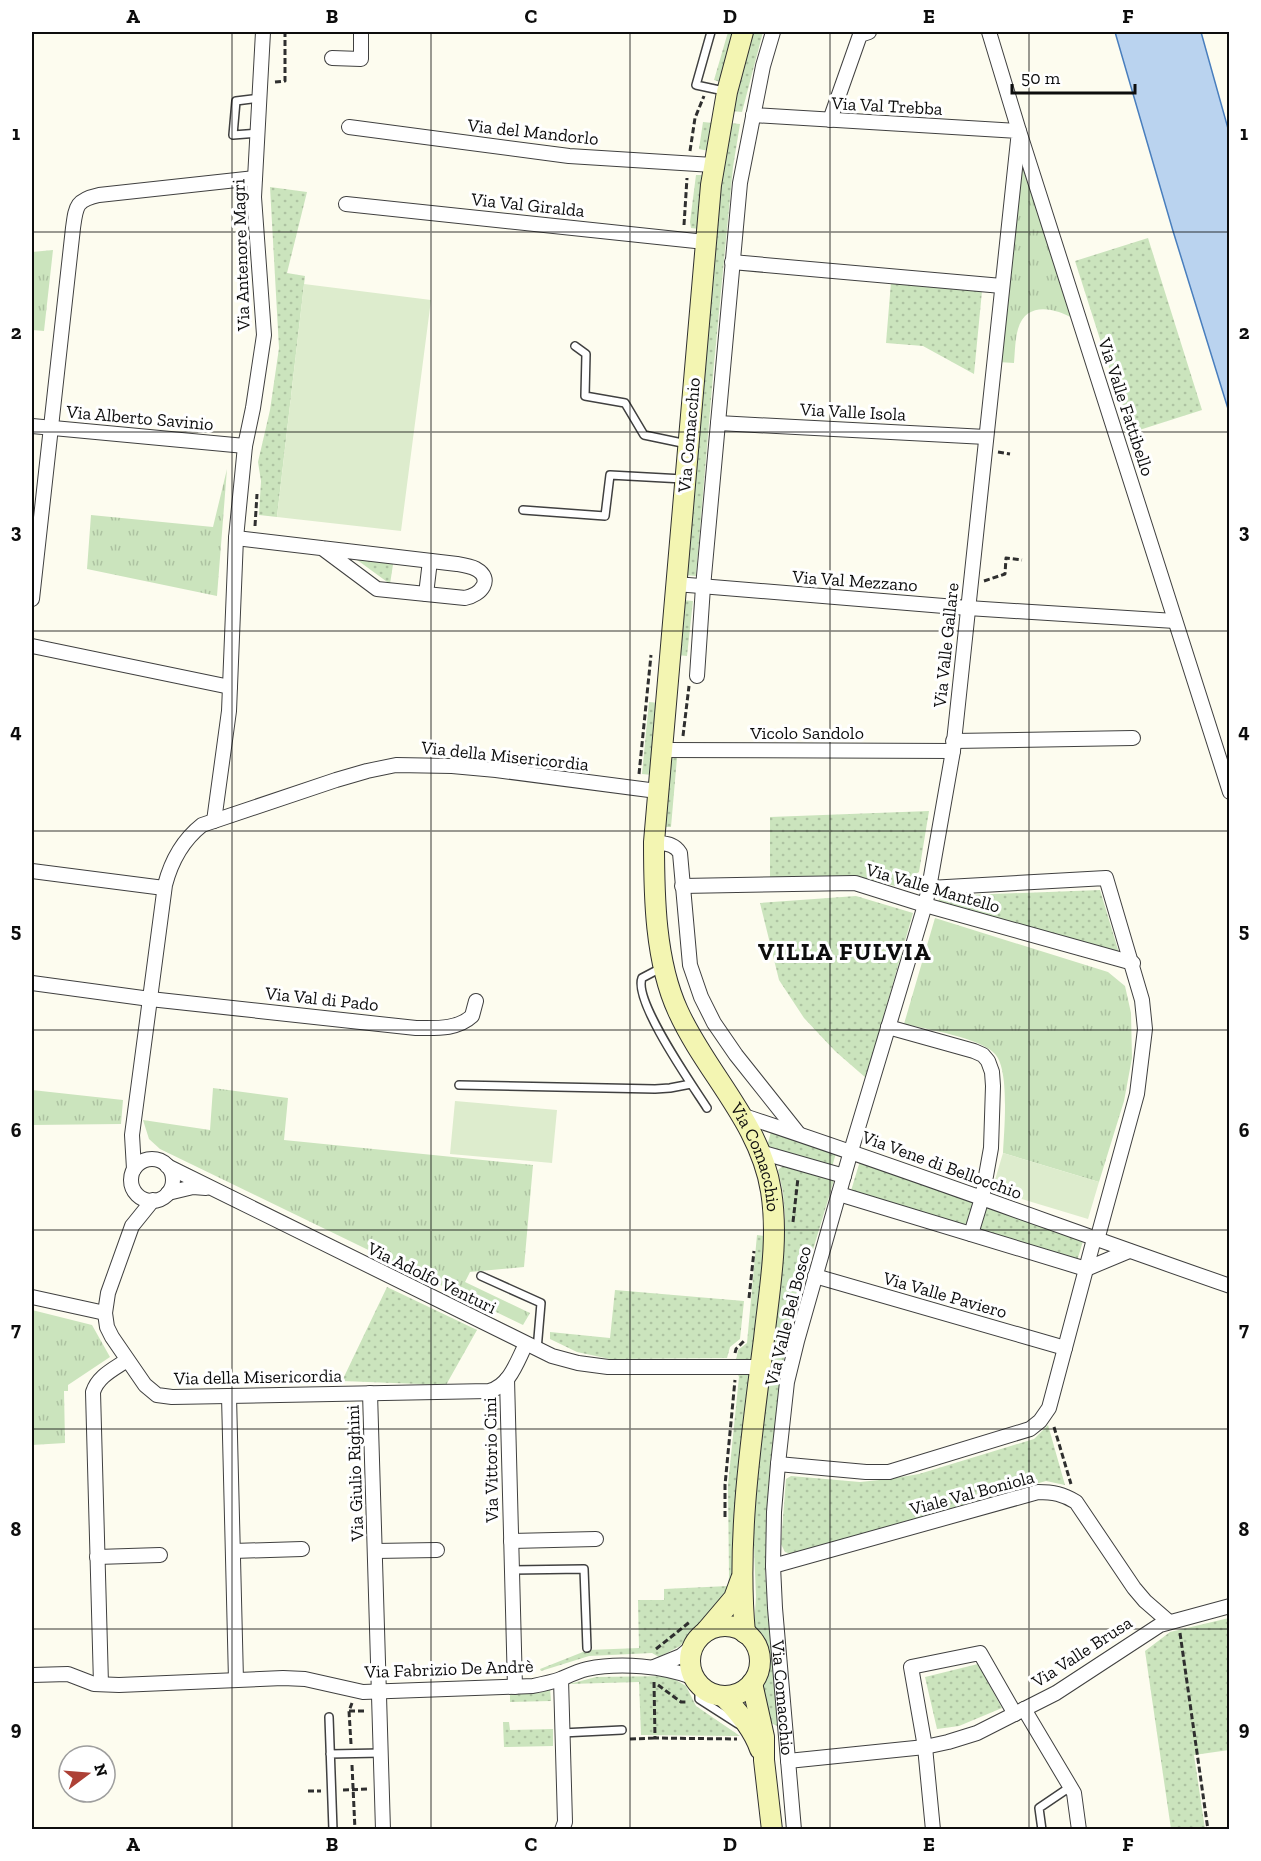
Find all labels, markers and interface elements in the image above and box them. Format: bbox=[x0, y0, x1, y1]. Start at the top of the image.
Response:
text: A bbox=[126, 4, 140, 28]
text: B bbox=[326, 4, 338, 28]
text: C bbox=[525, 4, 538, 28]
text: D bbox=[723, 4, 737, 28]
text: E bbox=[923, 4, 935, 28]
text: F bbox=[1122, 4, 1134, 28]
scale bar bbox=[1012, 57, 1135, 95]
text: 50 m bbox=[1021, 67, 1061, 89]
street label: Via Val Trebba bbox=[830, 92, 943, 120]
street label: Via del Mandorlo bbox=[465, 114, 600, 150]
text: 1 bbox=[12, 121, 20, 145]
text: 1 bbox=[1240, 121, 1248, 145]
street label: Via Antenore Magri bbox=[227, 179, 255, 332]
street label: Via Val Giralda bbox=[469, 188, 586, 222]
text: 2 bbox=[11, 320, 22, 344]
text: 2 bbox=[1239, 320, 1250, 344]
street label: Via Valle Fattibello bbox=[1093, 334, 1159, 479]
street label: Via Comacchio bbox=[673, 377, 705, 494]
street label: Via Valle Isola bbox=[798, 398, 907, 426]
street label: Via Alberto Savinio bbox=[65, 401, 214, 435]
text: 3 bbox=[11, 519, 22, 543]
text: 3 bbox=[1239, 519, 1250, 543]
street label: Via Val Mezzano bbox=[791, 566, 918, 596]
street label: Via Valle Gallare bbox=[928, 582, 963, 709]
text: 4 bbox=[10, 719, 22, 743]
text: 4 bbox=[1238, 719, 1250, 743]
street label: Vicolo Sandolo bbox=[749, 722, 864, 744]
street label: Via della Misericordia bbox=[419, 736, 590, 776]
street label: Via Valle Mantello bbox=[862, 858, 1003, 918]
text: 5 bbox=[11, 918, 21, 942]
text: 5 bbox=[1239, 918, 1249, 942]
district label: VILLA FULVIA bbox=[758, 937, 932, 966]
street label: Via Val di Pado bbox=[263, 982, 380, 1016]
street label: Via Comacchio bbox=[725, 1098, 784, 1213]
text: 6 bbox=[11, 1118, 22, 1142]
text: 6 bbox=[1239, 1118, 1250, 1142]
street label: Via Vene di Bellocchio bbox=[858, 1126, 1025, 1204]
street label: Via Adolfo Venturi bbox=[363, 1237, 500, 1319]
street label: Via Valle Bel Bosco bbox=[760, 1244, 816, 1389]
street label: Via Valle Paviero bbox=[880, 1267, 1009, 1323]
text: 7 bbox=[11, 1317, 21, 1341]
text: 7 bbox=[1239, 1317, 1249, 1341]
street label: Via della Misericordia bbox=[173, 1365, 343, 1389]
street label: Via Vittorio Cini bbox=[479, 1397, 503, 1524]
street label: Via Giulio Righini bbox=[342, 1404, 368, 1543]
street label: Viale Val Boniola bbox=[906, 1466, 1037, 1520]
text: 8 bbox=[11, 1517, 22, 1541]
text: 8 bbox=[1239, 1517, 1250, 1541]
street label: Via Valle Brusa bbox=[1027, 1611, 1136, 1693]
street label: Via Comacchio bbox=[767, 1638, 799, 1756]
street label: Via Fabrizio De Andrè bbox=[363, 1655, 534, 1683]
text: 9 bbox=[11, 1716, 22, 1740]
text: 9 bbox=[1239, 1716, 1250, 1740]
north arrow bbox=[57, 1744, 117, 1804]
text: N bbox=[90, 1762, 112, 1778]
text: A bbox=[126, 1832, 140, 1856]
text: B bbox=[326, 1832, 338, 1856]
text: C bbox=[525, 1832, 538, 1856]
text: D bbox=[723, 1832, 737, 1856]
text: E bbox=[923, 1832, 935, 1856]
text: F bbox=[1122, 1832, 1134, 1856]

